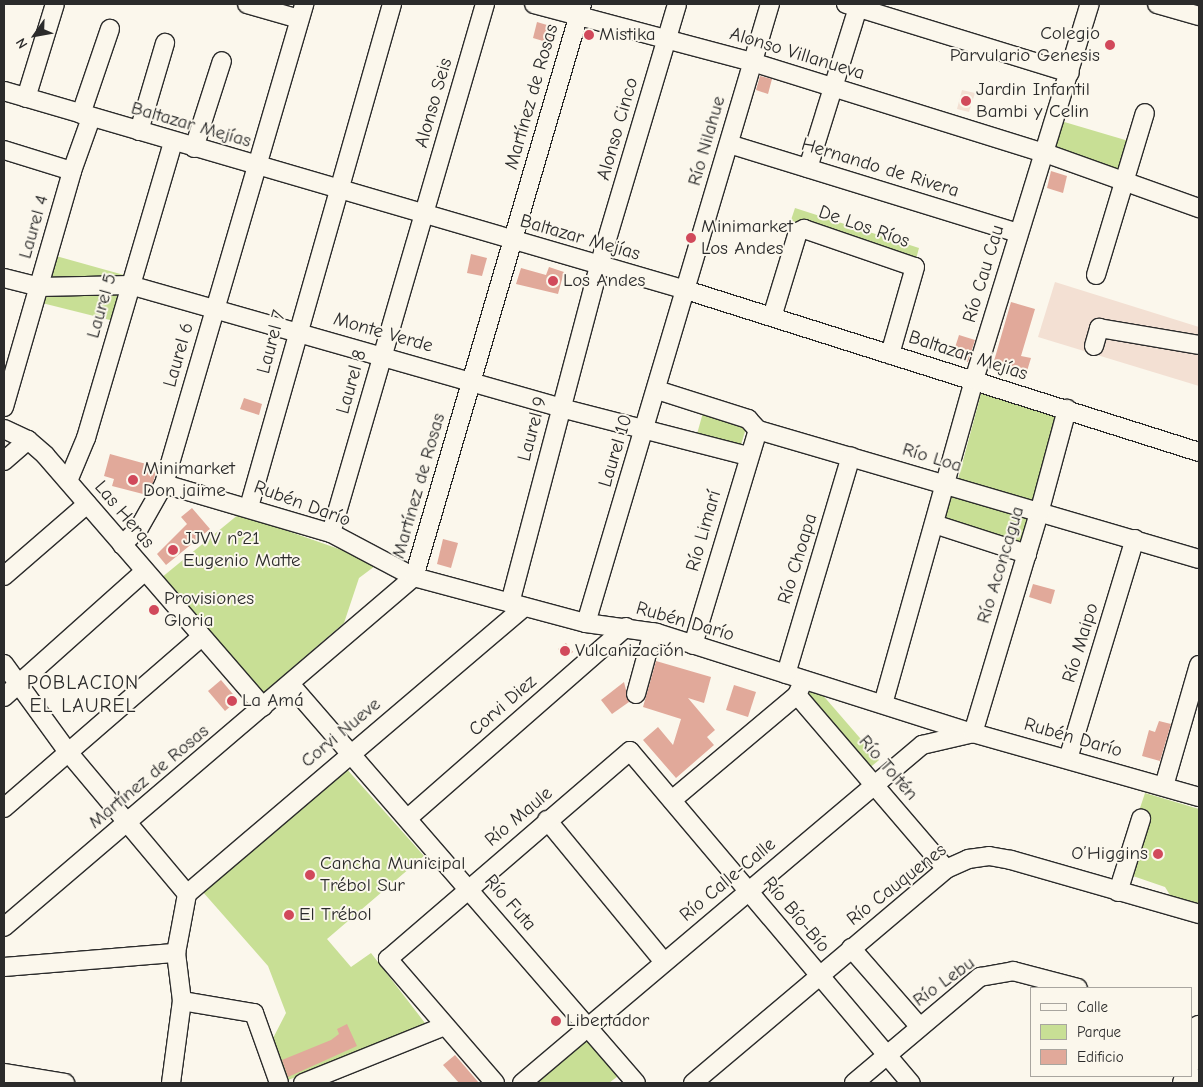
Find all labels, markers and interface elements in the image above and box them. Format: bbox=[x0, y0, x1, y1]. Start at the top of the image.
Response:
north arrow bbox=[10, 10, 60, 60]
street label: Martínez de Rosas bbox=[500, 22, 564, 172]
street label: Alonso Villanueva bbox=[727, 23, 867, 85]
place label: Colegio Parvulario Genesis bbox=[950, 23, 1100, 67]
place label: Mistika bbox=[599, 24, 655, 46]
marker: Mistika bbox=[583, 29, 595, 41]
text: N bbox=[12, 35, 31, 52]
marker: Colegio Parvulario Genesis bbox=[1104, 39, 1116, 51]
street label: Alonso Seis bbox=[410, 56, 458, 150]
street label: Alonso Cinco bbox=[592, 75, 644, 183]
place label: Jardin Infantil Bambi y Celin bbox=[976, 79, 1090, 123]
street label: Río Nilahue bbox=[683, 94, 731, 188]
marker: Jardin Infantil Bambi y Celin bbox=[960, 95, 972, 107]
street label: Baltazar Mejías bbox=[128, 97, 254, 153]
street label: Hernando de Rivera bbox=[798, 133, 962, 203]
street label: Laurel 4 bbox=[14, 193, 54, 261]
street label: De Los Ríos bbox=[816, 201, 912, 253]
street label: Baltazar Mejías bbox=[517, 210, 643, 266]
place label: Minimarket Los Andes bbox=[701, 216, 793, 260]
street label: Río Cau Cau bbox=[958, 222, 1010, 326]
marker: Minimarket Los Andes bbox=[685, 232, 697, 244]
place label: Los Andes bbox=[563, 270, 645, 292]
street label: Laurel 5 bbox=[82, 271, 122, 341]
marker: Los Andes bbox=[547, 275, 559, 287]
street label: Laurel 7 bbox=[253, 308, 291, 376]
street label: Monte Verde bbox=[331, 308, 435, 358]
street label: Laurel 6 bbox=[159, 320, 199, 390]
street label: Baltazar Mejías bbox=[906, 326, 1030, 386]
street label: Laurel 8 bbox=[332, 347, 372, 417]
street label: Laurel 9 bbox=[513, 394, 553, 464]
street label: Martínez de Rosas bbox=[387, 411, 451, 561]
street label: Laurel 10 bbox=[594, 412, 638, 490]
street label: Río Loa bbox=[899, 438, 965, 478]
place label: Minimarket Don jaime bbox=[143, 458, 235, 502]
marker: Minimarket Don jaime bbox=[127, 474, 139, 486]
street label: Rubén Darío bbox=[251, 476, 353, 532]
street label: Las Heras bbox=[89, 477, 159, 553]
street label: Río Limarí bbox=[682, 488, 726, 574]
street label: Río Aconcagua bbox=[972, 504, 1030, 626]
street label: Río Choapa bbox=[773, 511, 823, 607]
place label: JJVV n°21 Eugenio Matte bbox=[183, 528, 301, 572]
marker: JJVV n°21 Eugenio Matte bbox=[167, 544, 179, 556]
place label: Provisiones Gloria bbox=[164, 588, 254, 632]
street label: Rubén Darío bbox=[633, 597, 737, 647]
street label: Río Maipo bbox=[1058, 600, 1104, 686]
marker: Provisiones Gloria bbox=[148, 604, 160, 616]
place label: Vulcanización bbox=[575, 640, 684, 662]
marker: Vulcanización bbox=[559, 645, 571, 657]
district label: POBLACION EL LAUREL bbox=[26, 671, 140, 718]
street label: Corvi Diez bbox=[465, 671, 541, 741]
place label: La Amá bbox=[242, 690, 304, 712]
street label: Corvi Nueve bbox=[297, 693, 385, 773]
marker: La Amá bbox=[226, 695, 238, 707]
street label: Rubén Darío bbox=[1021, 713, 1125, 763]
street label: Martínez de Rosas bbox=[84, 720, 214, 834]
street label: Río Toltén bbox=[853, 731, 923, 805]
street label: Río Maule bbox=[481, 782, 557, 852]
street label: Río Calle-Calle bbox=[675, 833, 781, 927]
street label: Río Cauquenes bbox=[843, 839, 951, 931]
place label: O’Higgins bbox=[1071, 843, 1148, 865]
marker: O’Higgins bbox=[1152, 848, 1164, 860]
place label: Cancha Municipal Trébol Sur bbox=[320, 853, 465, 897]
marker: Cancha Municipal Trébol Sur bbox=[304, 869, 316, 881]
street label: Río Futa bbox=[479, 870, 541, 936]
street label: Río Bío-Bío bbox=[758, 872, 834, 958]
place label: El Trébol bbox=[299, 904, 372, 926]
marker: El Trébol bbox=[283, 909, 295, 921]
street label: Río Lebu bbox=[909, 952, 979, 1012]
legend bbox=[1030, 987, 1193, 1077]
text: Calle bbox=[1077, 998, 1108, 1016]
place label: Libertador bbox=[566, 1010, 649, 1032]
marker: Libertador bbox=[550, 1015, 562, 1027]
text: Parque bbox=[1077, 1023, 1121, 1041]
text: Edificio bbox=[1077, 1048, 1124, 1066]

